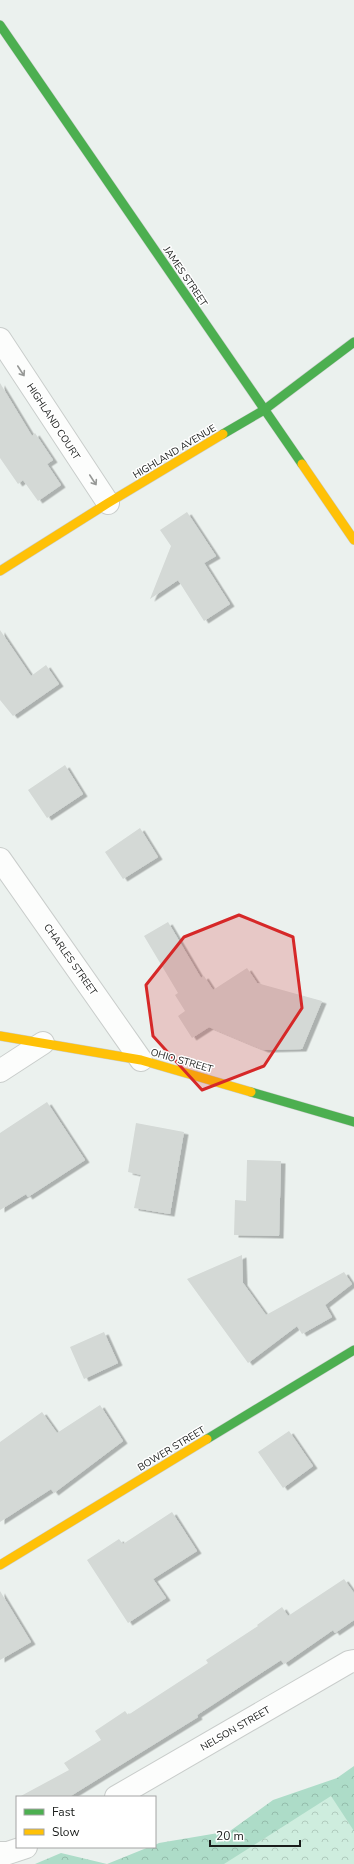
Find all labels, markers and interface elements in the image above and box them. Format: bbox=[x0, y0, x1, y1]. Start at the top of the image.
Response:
street label: JAMES STREET bbox=[159, 243, 210, 309]
one-way arrow bbox=[18, 365, 26, 377]
street label: HIGHLAND COURT bbox=[23, 380, 83, 463]
street label: HIGHLAND AVENUE bbox=[130, 421, 219, 482]
one-way arrow bbox=[89, 474, 97, 485]
street label: CHARLES STREET bbox=[40, 921, 100, 998]
street label: OHIO STREET bbox=[149, 1045, 215, 1077]
street label: BOWER STREET bbox=[135, 1423, 208, 1475]
street label: NELSON STREET bbox=[198, 1703, 273, 1755]
legend bbox=[16, 1796, 156, 1848]
text: Fast bbox=[52, 1804, 75, 1820]
scale bar bbox=[210, 1822, 300, 1848]
text: Slow bbox=[52, 1824, 80, 1840]
text: 20 m bbox=[216, 1828, 244, 1844]

